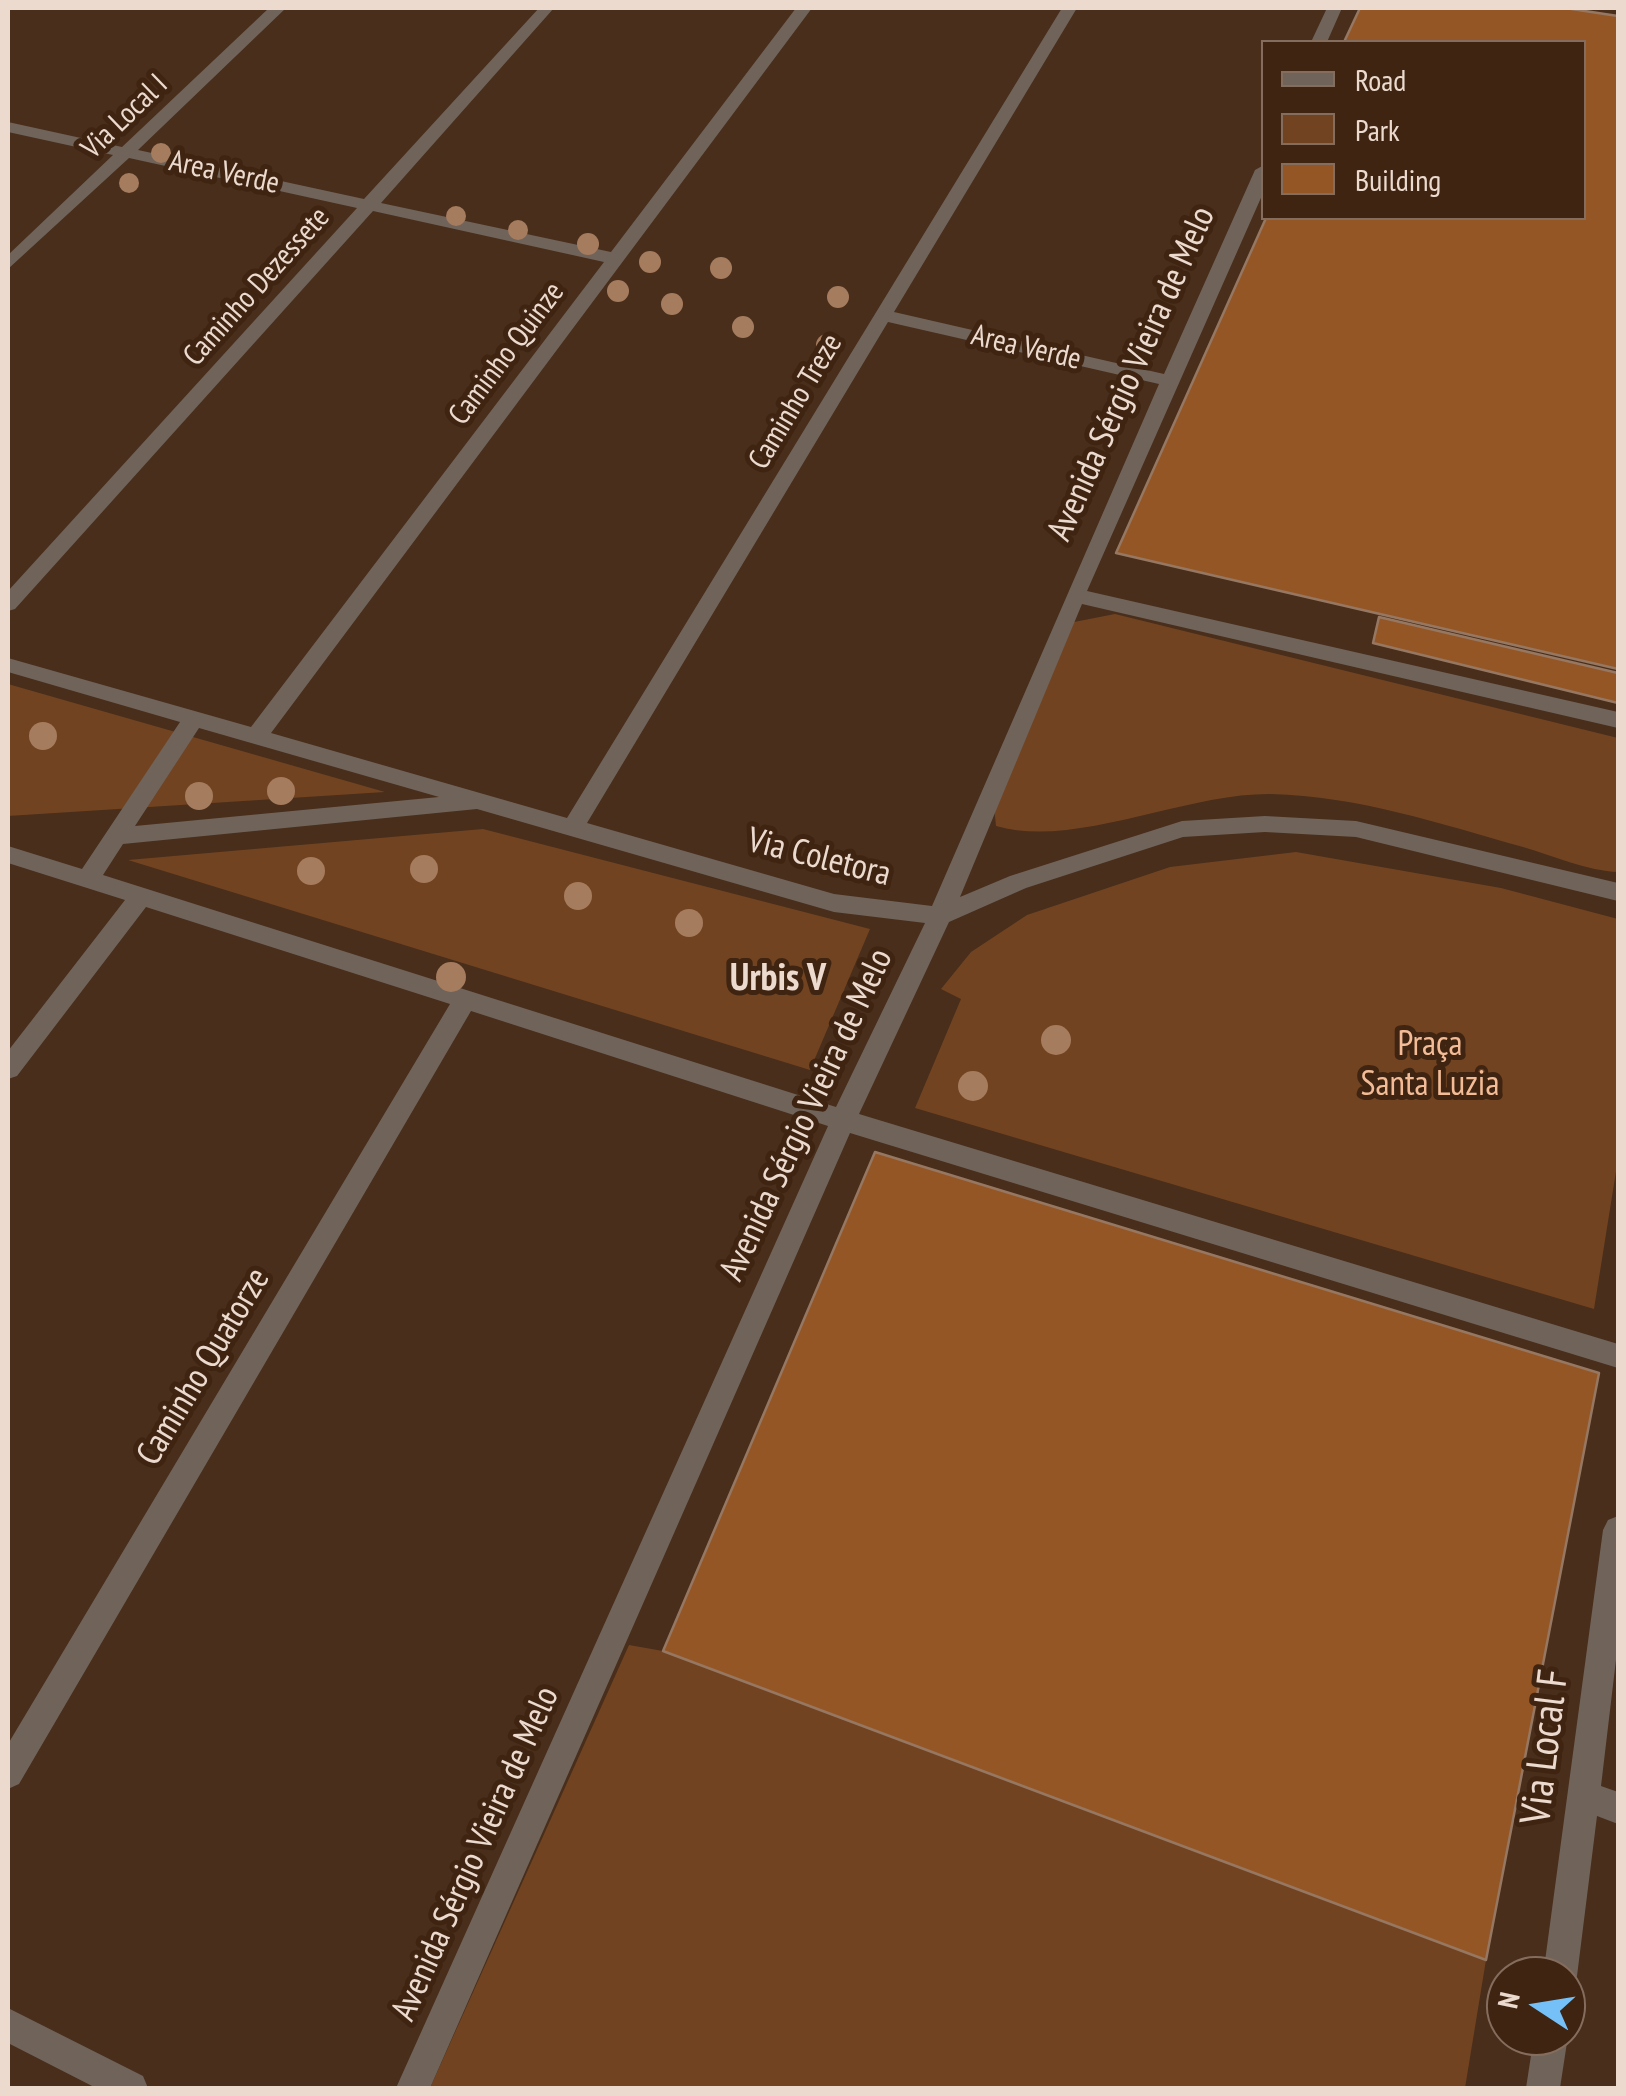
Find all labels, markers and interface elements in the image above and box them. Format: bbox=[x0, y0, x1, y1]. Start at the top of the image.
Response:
legend bbox=[1261, 40, 1586, 220]
text: Road bbox=[1355, 60, 1406, 99]
street label: Via Local I bbox=[74, 67, 176, 167]
text: Park bbox=[1355, 110, 1400, 149]
street label: Area Verde bbox=[166, 144, 282, 202]
text: Building bbox=[1355, 160, 1441, 199]
street label: Caminho Dezessete bbox=[176, 200, 338, 374]
street label: Avenida Sérgio Vieira de Melo bbox=[1039, 200, 1225, 548]
street label: Caminho Quinze bbox=[442, 276, 572, 432]
street label: Area Verde bbox=[968, 318, 1084, 378]
street label: Caminho Treze bbox=[742, 328, 850, 476]
street label: Via Coletora bbox=[743, 820, 895, 896]
street label: Avenida Sérgio Vieira de Melo bbox=[712, 942, 902, 1288]
district label: Urbis V bbox=[730, 956, 826, 1002]
park label: Praça Santa Luzia bbox=[1361, 1024, 1499, 1106]
street label: Caminho Quatorze bbox=[129, 1261, 279, 1473]
street label: Via Local F bbox=[1511, 1667, 1581, 1827]
street label: Avenida Sérgio Vieira de Melo bbox=[383, 1680, 569, 2028]
north arrow bbox=[1486, 1956, 1586, 2056]
text: N bbox=[1488, 1989, 1528, 2011]

